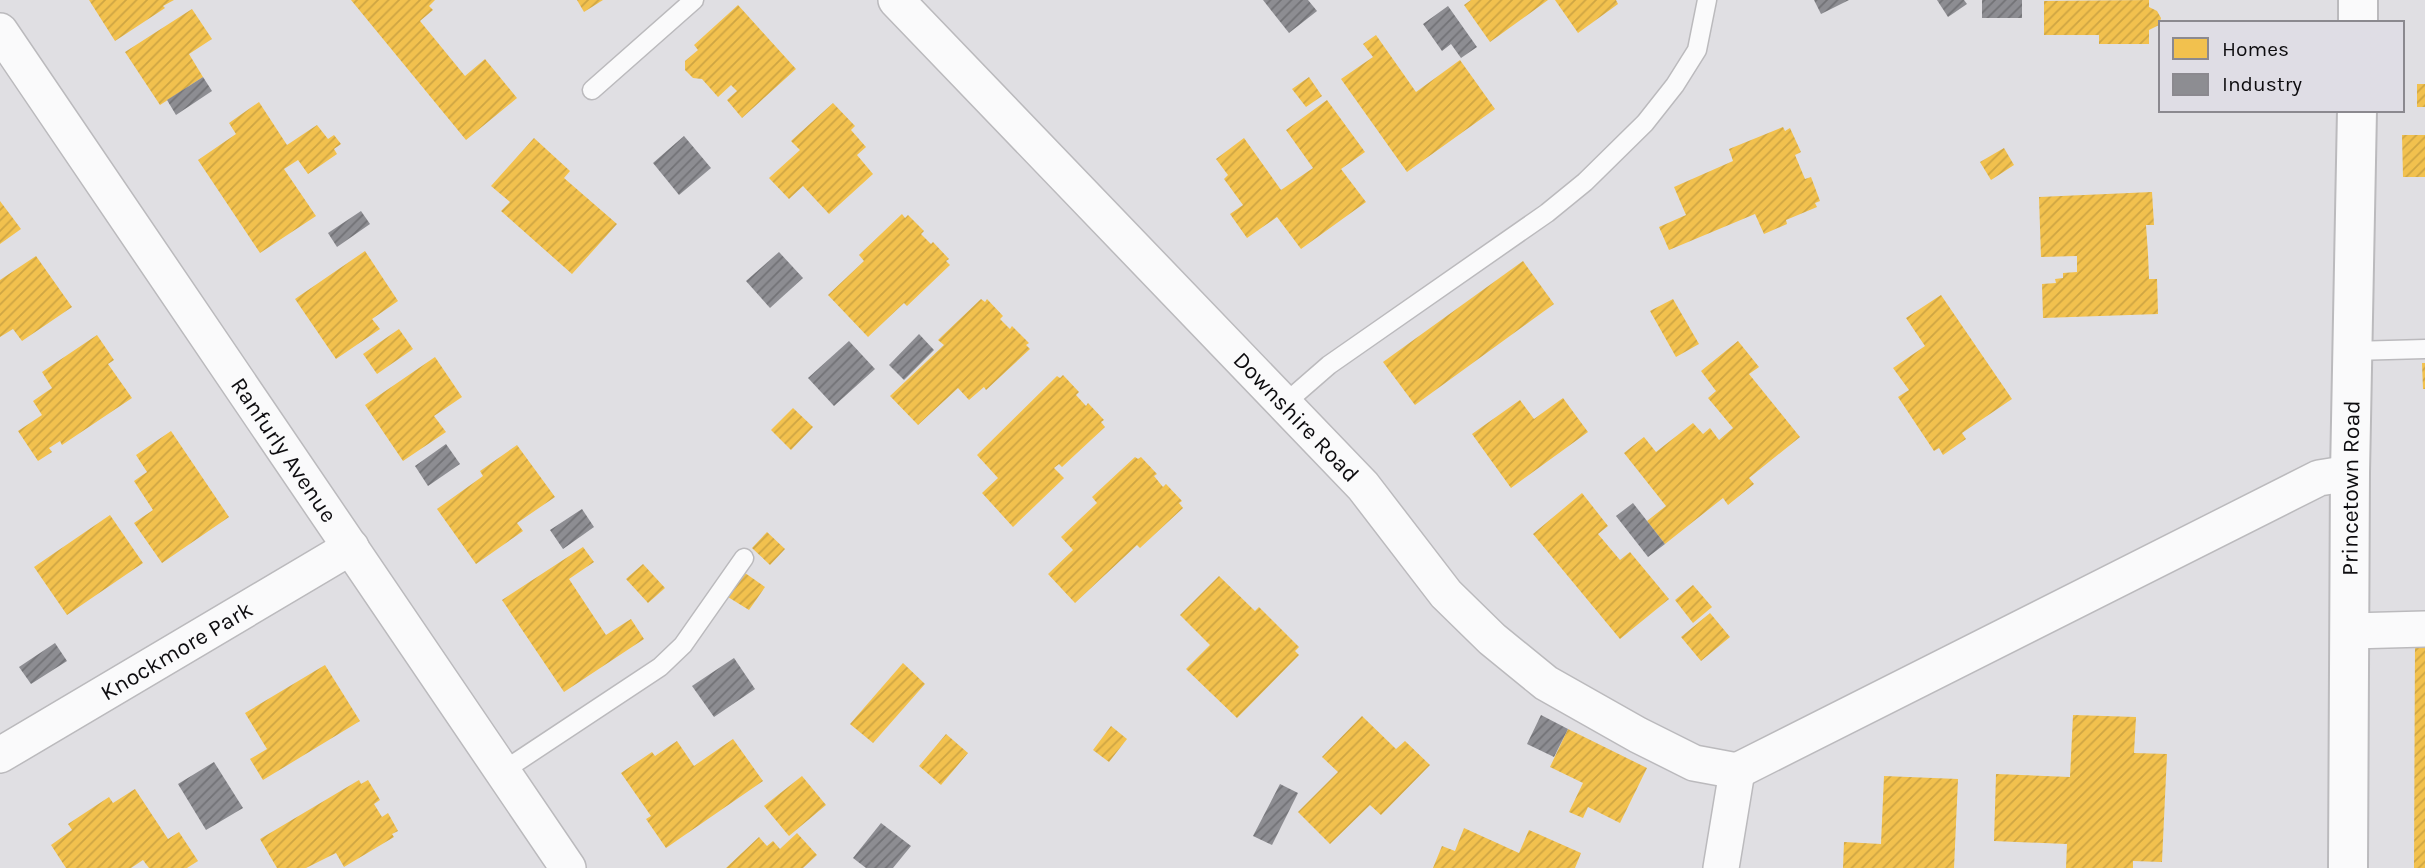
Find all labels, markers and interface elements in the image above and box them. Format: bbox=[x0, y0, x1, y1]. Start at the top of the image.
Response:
legend bbox=[2159, 21, 2404, 112]
text: Homes bbox=[2222, 37, 2289, 61]
text: Industry bbox=[2222, 72, 2302, 96]
street label: Downshire Road bbox=[1228, 347, 1365, 488]
street label: Ranfurly Avenue bbox=[225, 372, 342, 528]
street label: Princetown Road bbox=[2336, 400, 2365, 576]
street label: Knockmore Park bbox=[96, 596, 257, 706]

